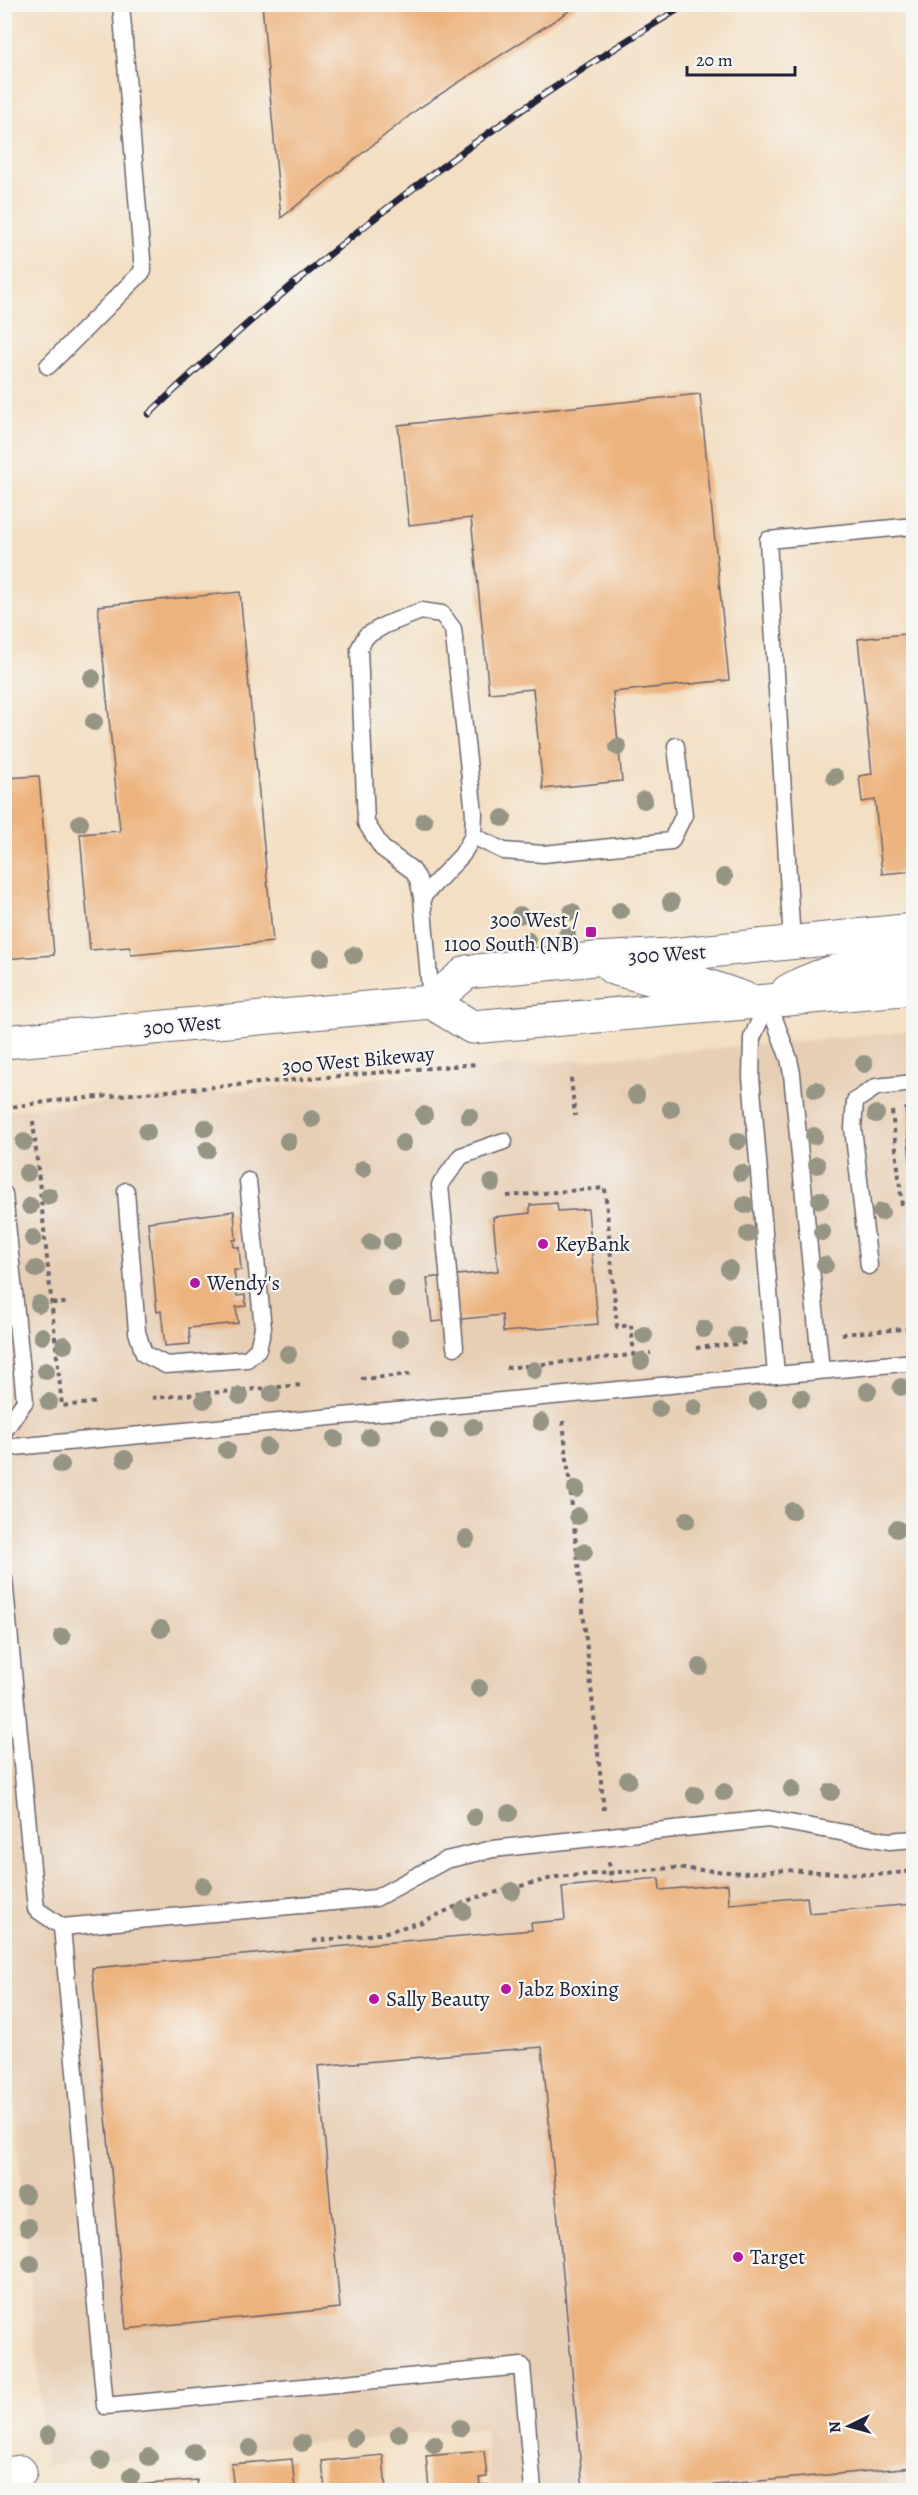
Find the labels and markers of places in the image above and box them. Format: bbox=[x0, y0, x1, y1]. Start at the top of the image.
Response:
place label: 300 West / 1100 South (NB) bbox=[444, 906, 579, 958]
marker: 300 West / 1100 South (NB) bbox=[584, 925, 598, 939]
place label: KeyBank bbox=[555, 1230, 631, 1258]
marker: KeyBank bbox=[536, 1237, 550, 1251]
place label: Wendy's bbox=[206, 1269, 280, 1297]
marker: Wendy's bbox=[188, 1276, 202, 1290]
place label: Jabz Boxing bbox=[518, 1975, 619, 2003]
marker: Jabz Boxing bbox=[499, 1982, 513, 1996]
place label: Sally Beauty bbox=[386, 1985, 490, 2013]
marker: Sally Beauty bbox=[367, 1992, 381, 2006]
place label: Target bbox=[750, 2243, 805, 2271]
marker: Target bbox=[731, 2250, 745, 2264]

